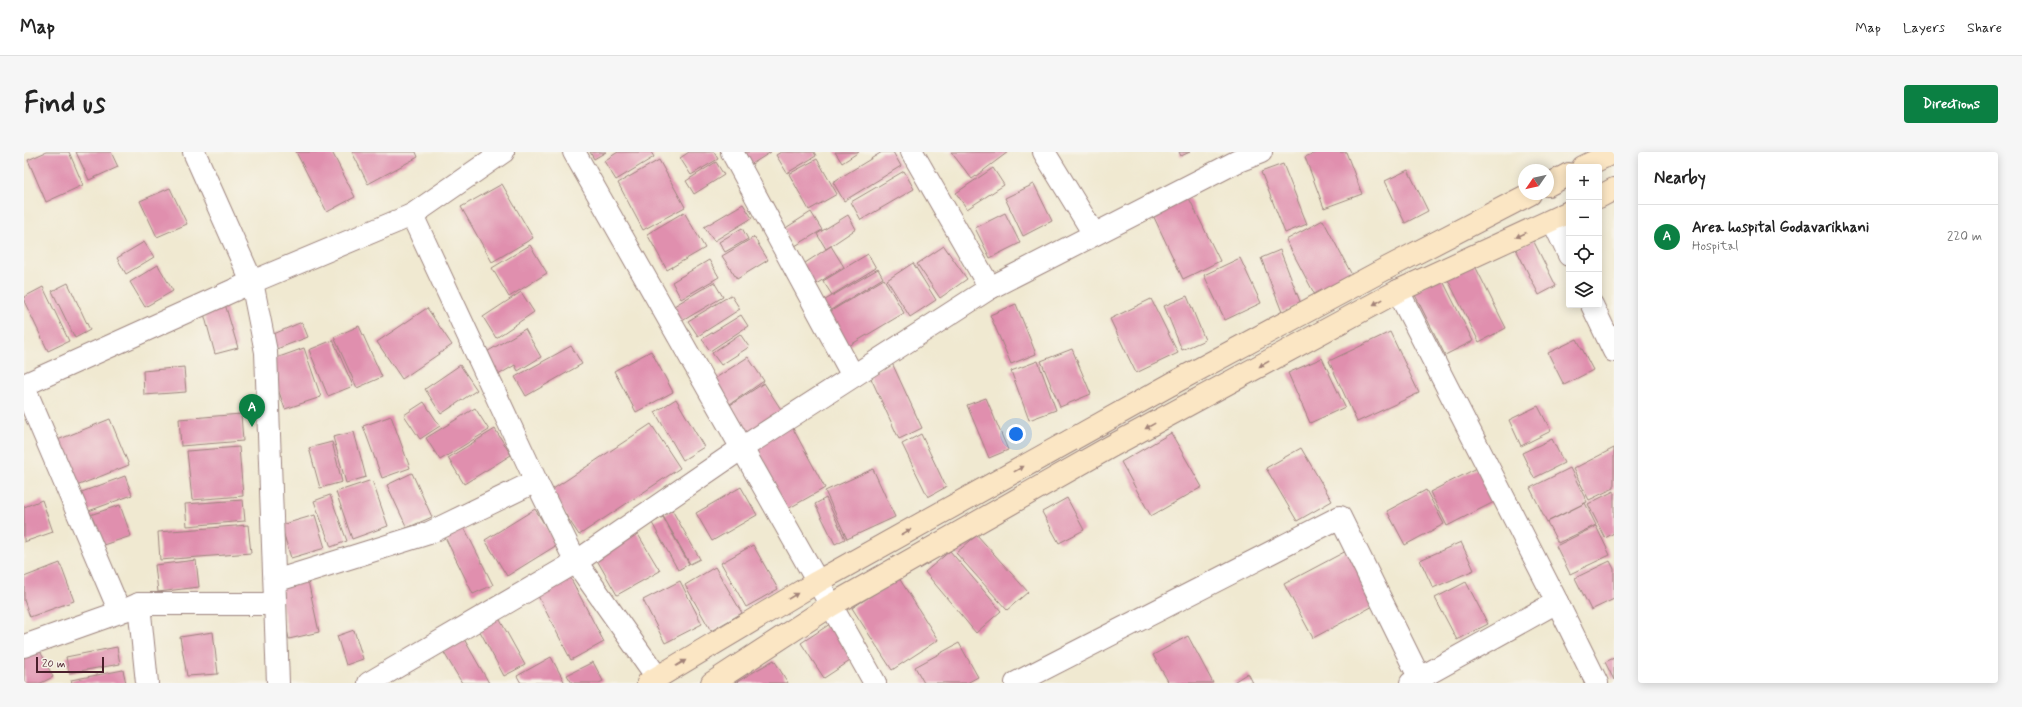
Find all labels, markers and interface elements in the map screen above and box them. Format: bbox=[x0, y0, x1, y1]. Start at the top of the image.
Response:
text: Map bbox=[20, 15, 55, 40]
text: Map bbox=[1855, 19, 1881, 37]
text: Layers bbox=[1903, 19, 1945, 37]
text: Share bbox=[1967, 19, 2002, 37]
button: Directions bbox=[1904, 85, 1998, 123]
text: Find us bbox=[24, 86, 105, 123]
north arrow bbox=[1518, 164, 1554, 200]
map controls bbox=[1566, 164, 1602, 308]
button: + bbox=[1566, 164, 1602, 200]
text: Nearby bbox=[1654, 167, 1706, 189]
button: − bbox=[1566, 200, 1602, 236]
text: Area hospital Godavarikhani bbox=[1692, 218, 1869, 238]
text: A bbox=[1663, 228, 1671, 245]
text: 220 m bbox=[1947, 228, 1982, 245]
one-way arrow bbox=[1516, 232, 1527, 238]
button: locate bbox=[1566, 236, 1602, 272]
text: Hospital bbox=[1692, 238, 1738, 255]
button: layers bbox=[1566, 272, 1602, 308]
one-way arrow bbox=[1372, 298, 1384, 305]
one-way arrow bbox=[1258, 360, 1270, 367]
pin: A bbox=[239, 394, 265, 427]
one-way arrow bbox=[1144, 423, 1155, 429]
your location bbox=[1006, 424, 1026, 444]
one-way arrow bbox=[1013, 465, 1025, 472]
one-way arrow bbox=[900, 529, 912, 535]
one-way arrow bbox=[787, 593, 799, 600]
scale bar bbox=[36, 655, 104, 674]
text: 20 m bbox=[42, 657, 65, 671]
one-way arrow bbox=[675, 659, 687, 666]

